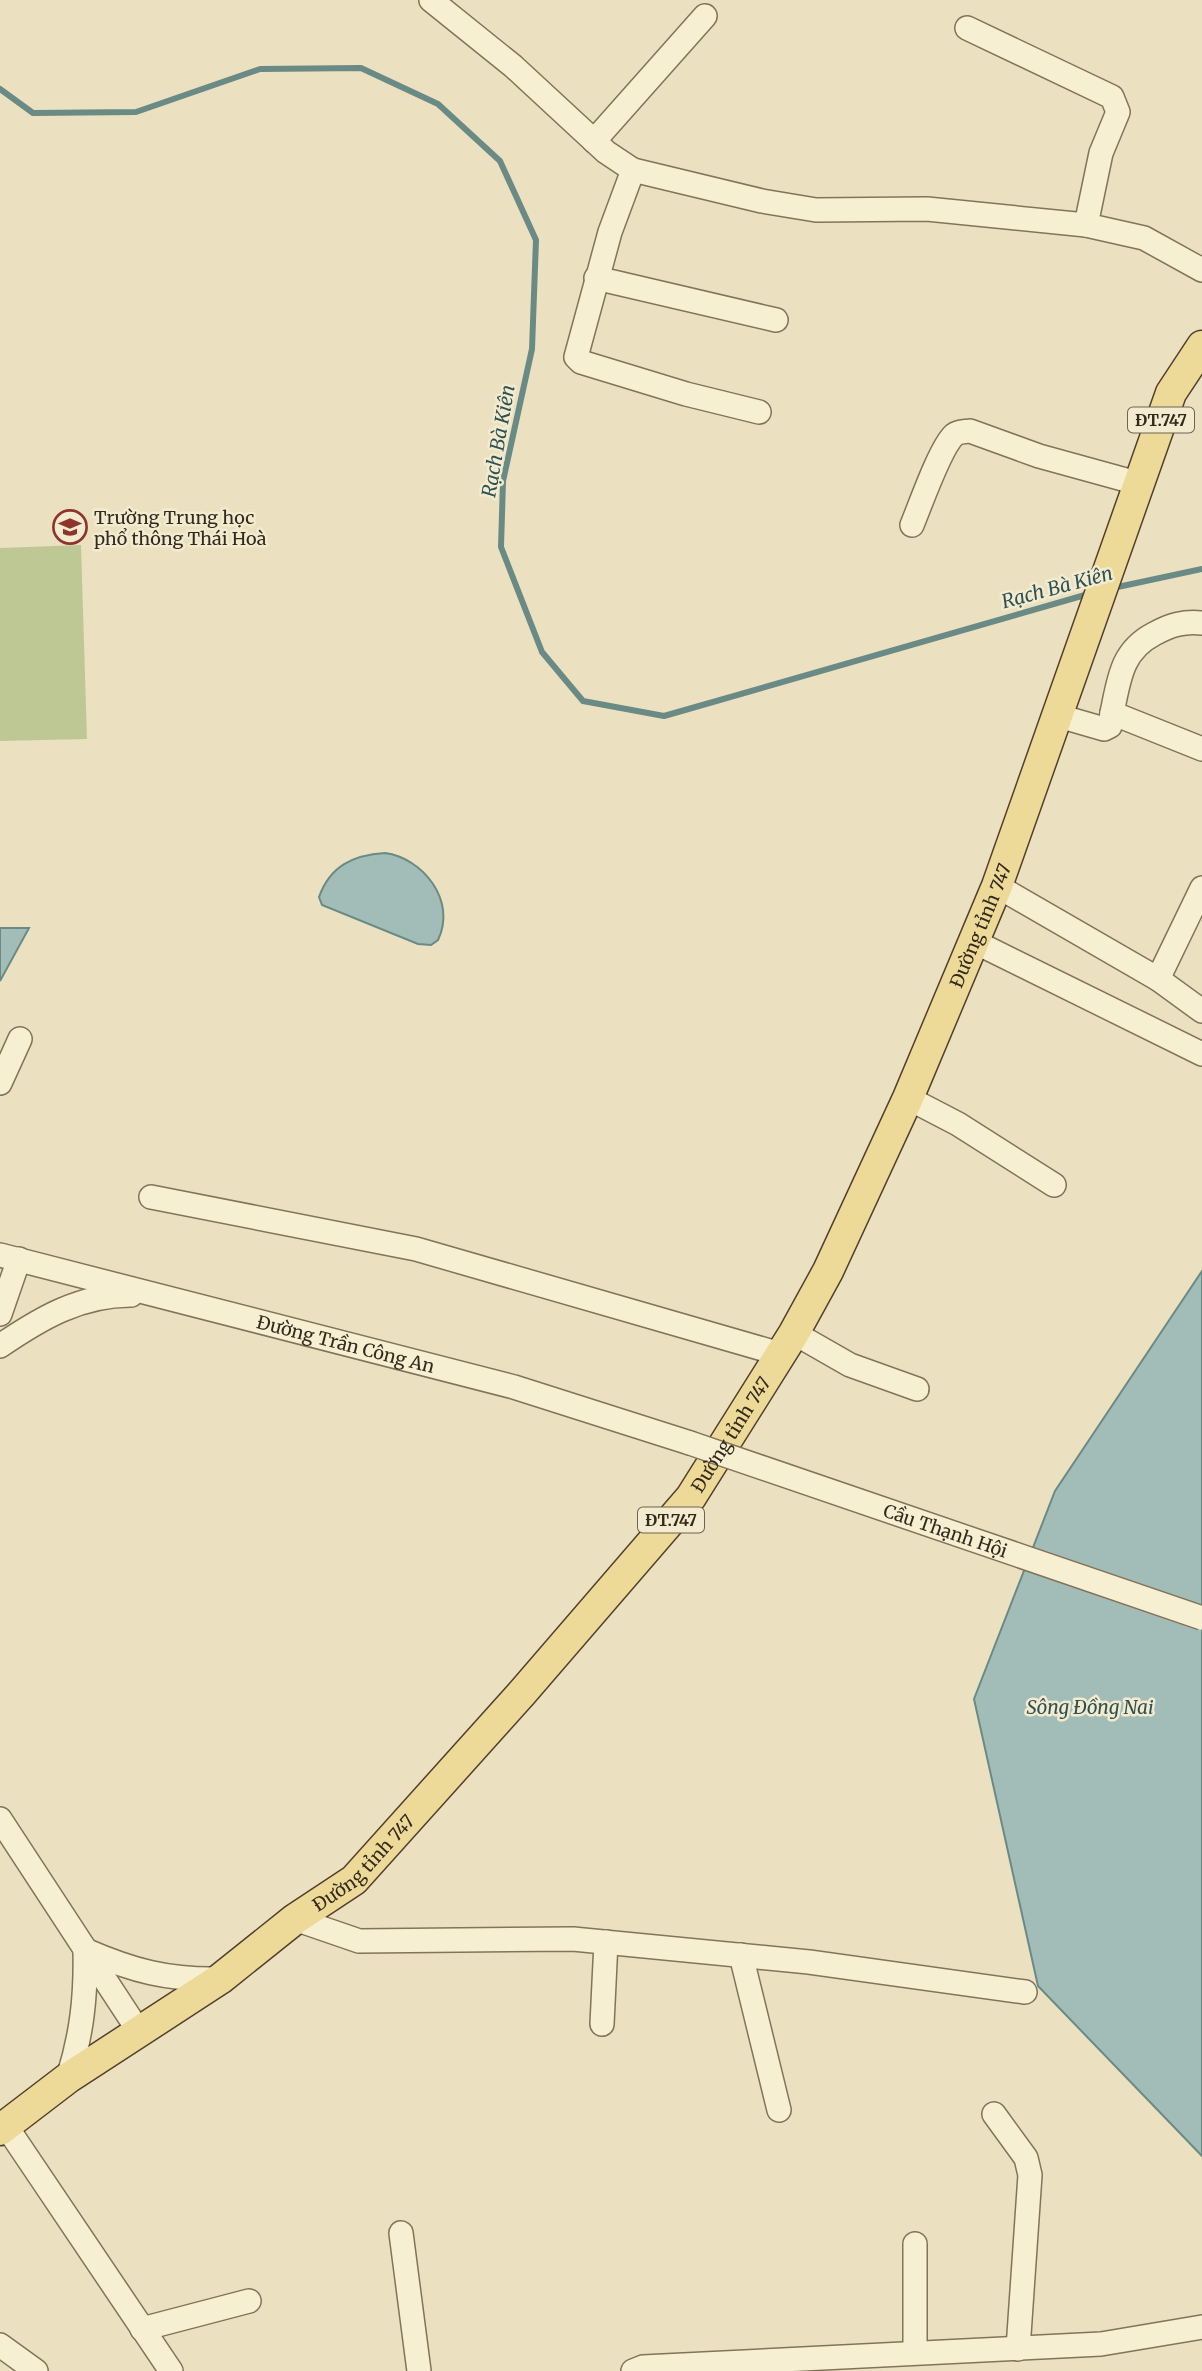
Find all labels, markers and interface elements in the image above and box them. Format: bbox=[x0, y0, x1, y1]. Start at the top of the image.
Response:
water label: Rạch Bà Kiên bbox=[476, 383, 520, 499]
road number: ĐT.747 bbox=[1128, 408, 1194, 432]
place label: Trường Trung học phổ thông Thái Hoà bbox=[94, 506, 267, 550]
school or university icon: Trường Trung học phổ thông Thái Hoà bbox=[51, 508, 89, 546]
water label: Rạch Bà Kiên bbox=[999, 561, 1115, 613]
street label: Đường tỉnh 747 bbox=[944, 860, 1016, 991]
street label: Đường Trần Công An bbox=[254, 1310, 437, 1378]
street label: Đường tỉnh 747 bbox=[685, 1372, 775, 1496]
street label: Cầu Thạnh Hội bbox=[880, 1498, 1011, 1562]
road number: ĐT.747 bbox=[638, 1508, 704, 1532]
water label: Sông Đồng Nai bbox=[1026, 1695, 1154, 1719]
street label: Đường tỉnh 747 bbox=[308, 1810, 419, 1916]

